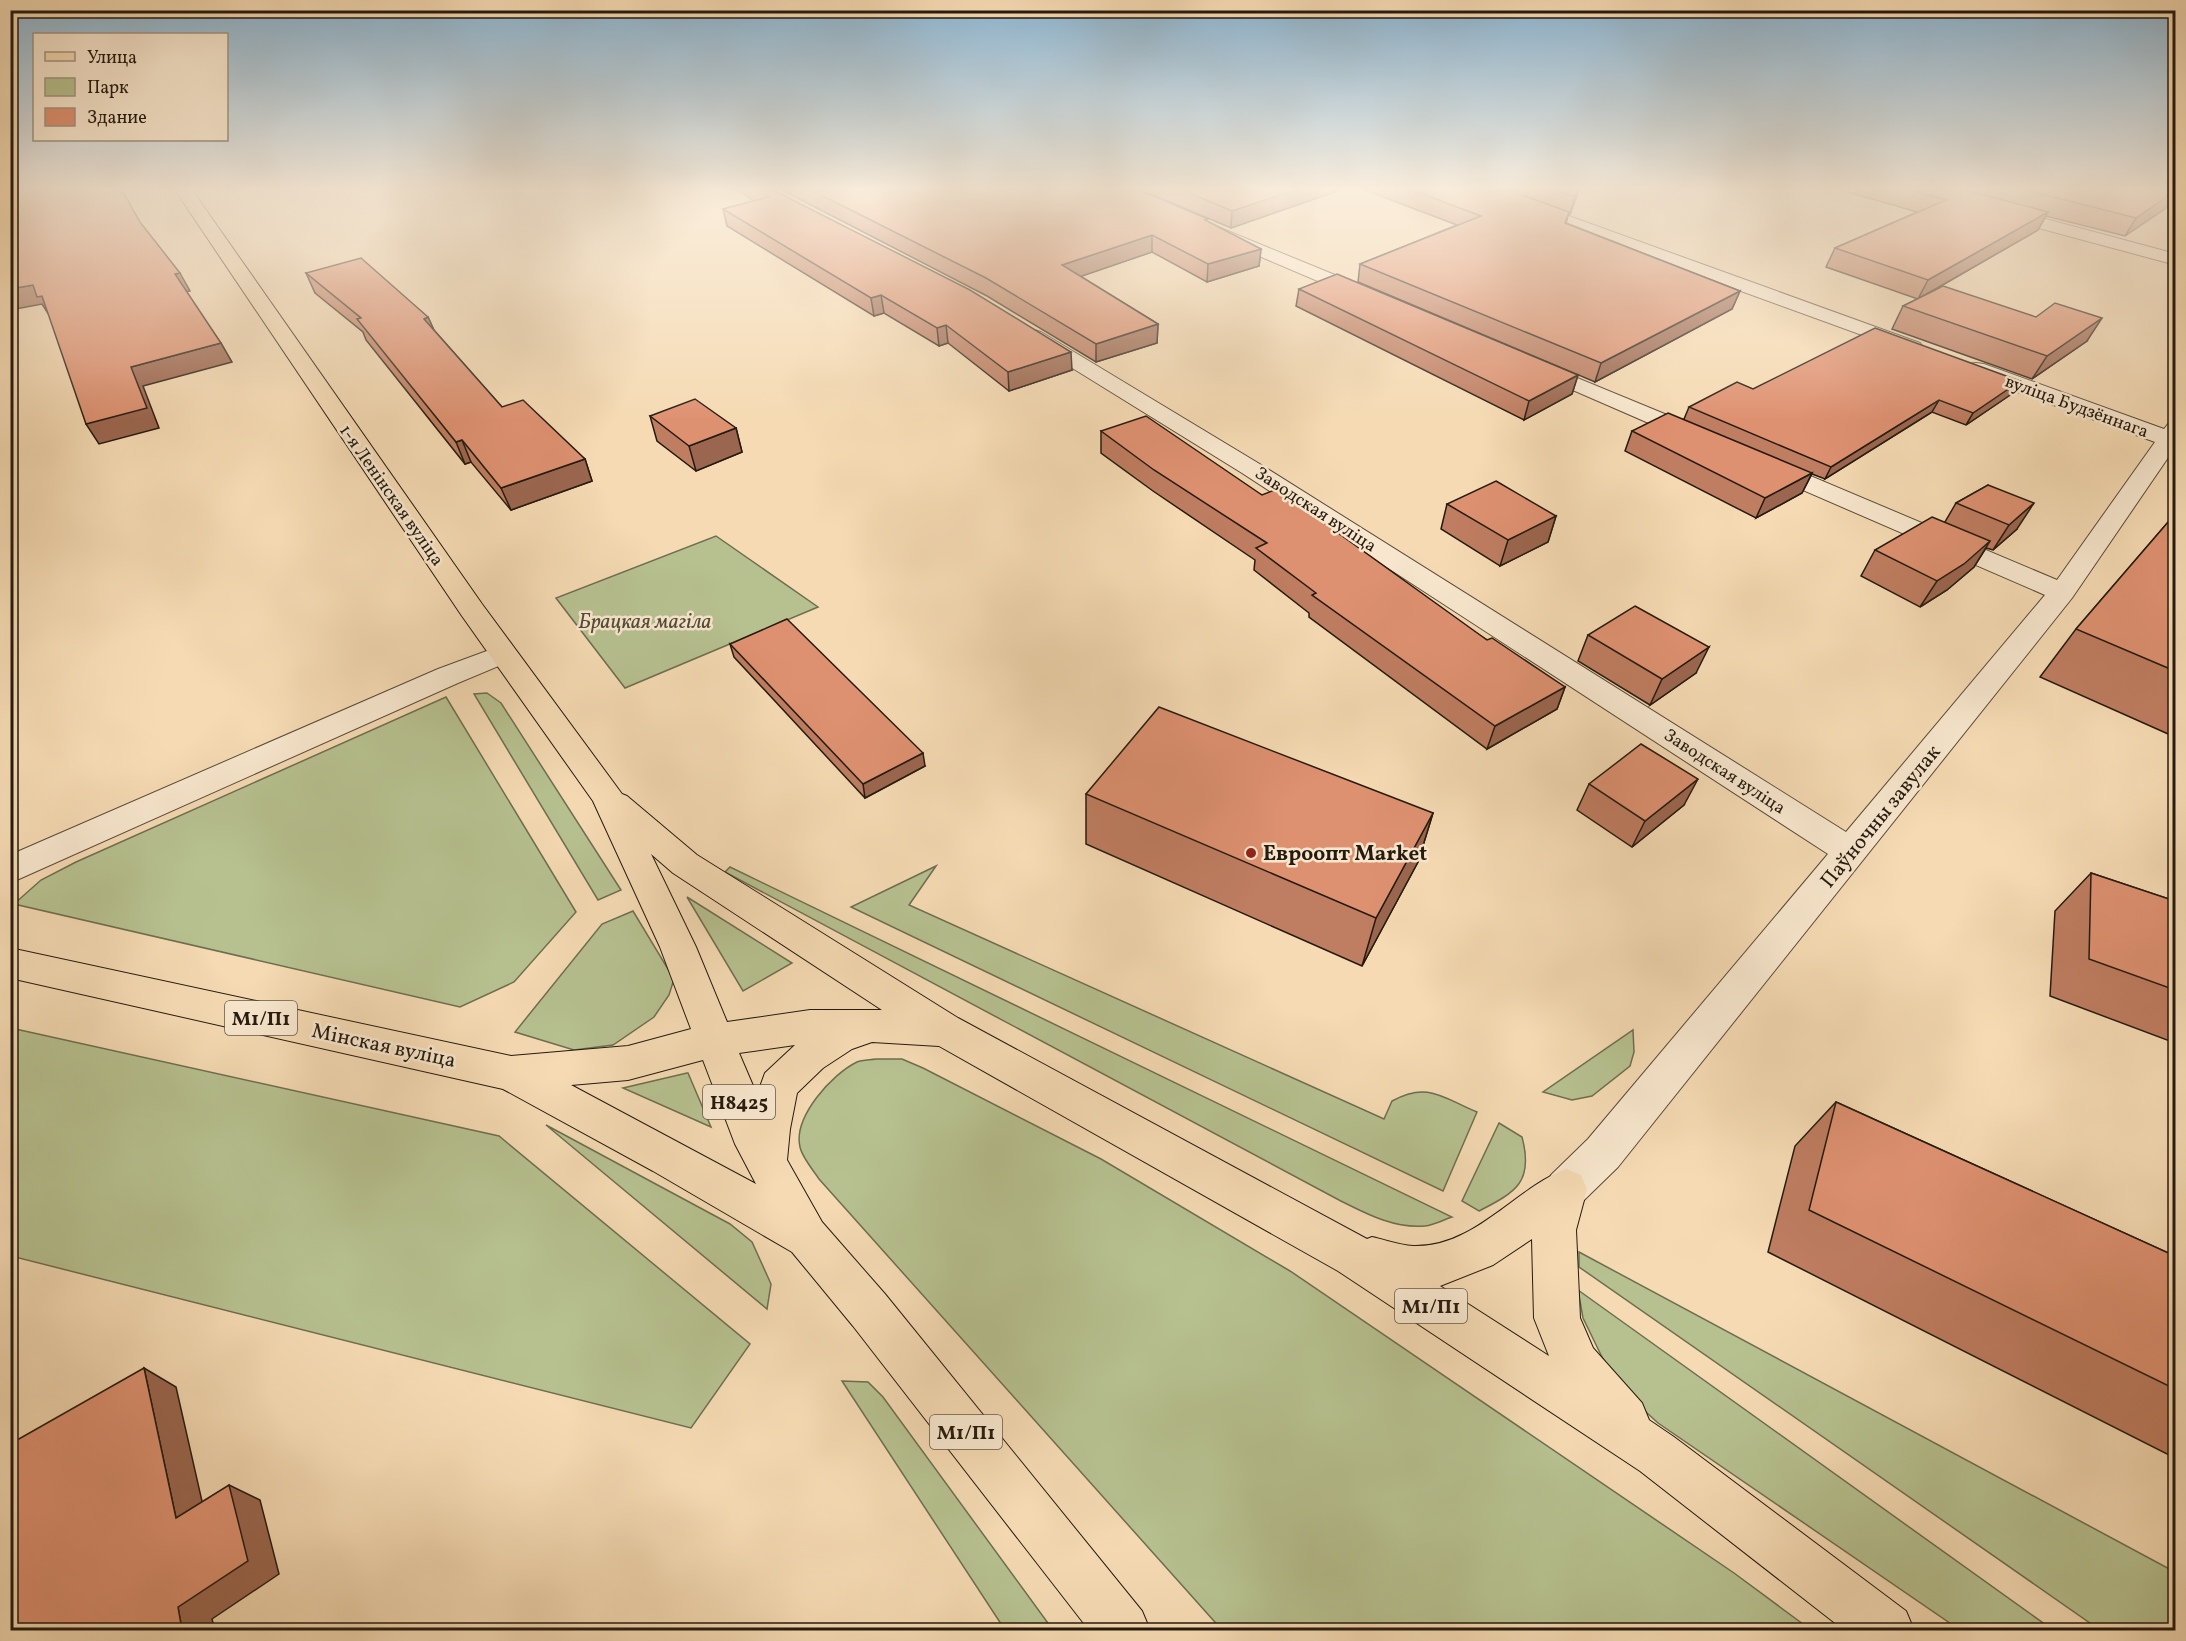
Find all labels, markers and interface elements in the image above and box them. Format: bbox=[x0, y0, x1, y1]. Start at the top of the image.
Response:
legend bbox=[33, 33, 228, 141]
text: Улица bbox=[87, 46, 137, 71]
text: Парк bbox=[87, 76, 129, 101]
text: Здание bbox=[87, 106, 147, 131]
street label: вуліца Будзённага bbox=[2001, 370, 2152, 445]
street label: 1-я Ленінская вуліца bbox=[332, 420, 449, 572]
street label: Заводская вуліца bbox=[1249, 461, 1381, 559]
park label: Брацкая магіла bbox=[579, 608, 712, 637]
street label: Заводская вуліца bbox=[1658, 723, 1790, 821]
street label: Паўночны завулак bbox=[1814, 739, 1948, 895]
place label: Евроопт Market bbox=[1263, 840, 1427, 869]
marker: Евроопт Market bbox=[1244, 846, 1258, 860]
road number: М1/П1 bbox=[225, 1001, 297, 1035]
street label: Мінская вуліца bbox=[309, 1017, 458, 1076]
road number: Н8425 bbox=[703, 1085, 775, 1119]
road number: М1/П1 bbox=[1395, 1289, 1467, 1323]
road number: М1/П1 bbox=[930, 1415, 1002, 1449]

